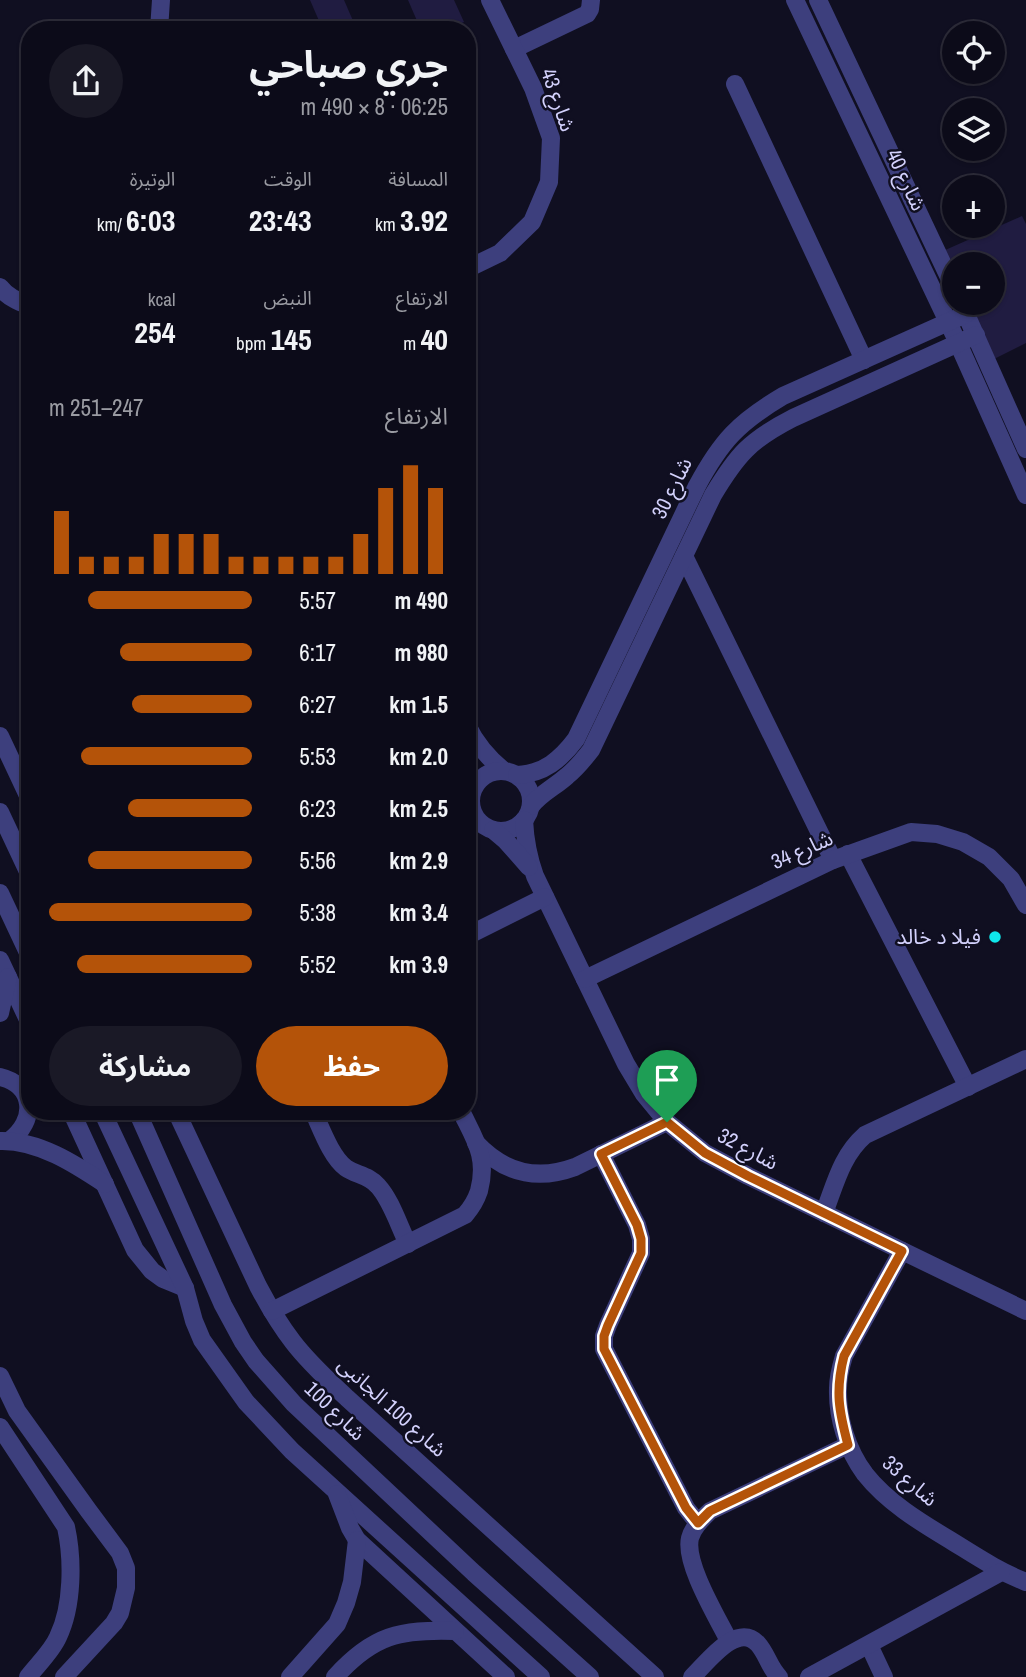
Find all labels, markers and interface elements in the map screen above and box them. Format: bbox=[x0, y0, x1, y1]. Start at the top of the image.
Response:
map controls bbox=[942, 21, 1005, 315]
button: locate bbox=[942, 21, 1005, 84]
text: جري صباحي bbox=[249, 39, 448, 90]
button: share bbox=[49, 44, 123, 118]
street label: شارع 43 bbox=[533, 64, 583, 136]
text: 06:25 · 8 × 490 m bbox=[301, 91, 448, 122]
button: layers bbox=[942, 98, 1005, 161]
street label: شارع 40 bbox=[879, 144, 933, 216]
text: الوتيرة bbox=[130, 166, 175, 192]
text: الوقت bbox=[264, 166, 312, 192]
text: المسافة bbox=[388, 166, 448, 192]
button: + bbox=[942, 175, 1005, 238]
text: 6:03 bbox=[126, 200, 175, 240]
text: 23:43 bbox=[249, 200, 312, 240]
text: 3.92 bbox=[400, 200, 448, 240]
text: /km bbox=[97, 211, 126, 237]
text: km bbox=[375, 211, 400, 237]
button: − bbox=[942, 252, 1005, 315]
text: النبض bbox=[263, 285, 312, 311]
text: الارتفاع bbox=[396, 285, 448, 311]
text: kcal bbox=[148, 286, 175, 312]
text: 254 bbox=[134, 312, 175, 352]
text: 145 bbox=[271, 319, 312, 359]
text: 40 bbox=[421, 319, 448, 359]
text: bpm bbox=[236, 330, 271, 356]
text: m bbox=[403, 330, 421, 356]
text: 247–251 m bbox=[49, 392, 143, 423]
text: الارتفاع bbox=[385, 400, 448, 431]
street label: شارع 30 bbox=[644, 452, 700, 524]
text: 5:57 bbox=[299, 585, 336, 616]
text: 490 m bbox=[395, 585, 448, 616]
text: 6:17 bbox=[299, 637, 336, 668]
text: 980 m bbox=[395, 637, 448, 668]
text: 6:27 bbox=[299, 689, 336, 720]
text: 1.5 km bbox=[389, 689, 448, 720]
text: 5:53 bbox=[299, 741, 336, 772]
text: 2.0 km bbox=[389, 741, 448, 772]
text: 6:23 bbox=[299, 793, 336, 824]
text: 2.5 km bbox=[389, 793, 448, 824]
street label: شارع 34 bbox=[766, 823, 838, 877]
text: 5:56 bbox=[299, 845, 336, 876]
text: 2.9 km bbox=[389, 845, 448, 876]
text: 5:38 bbox=[299, 897, 336, 928]
text: 3.4 km bbox=[389, 897, 448, 928]
place label: فيلا د خالد bbox=[896, 922, 981, 951]
marker: فيلا د خالد bbox=[987, 929, 1003, 945]
text: 5:52 bbox=[299, 949, 336, 980]
text: 3.9 km bbox=[389, 949, 448, 980]
button: مشاركة bbox=[49, 1026, 242, 1106]
button: حفظ bbox=[256, 1026, 448, 1106]
pin bbox=[637, 1050, 697, 1122]
icon: arrive bbox=[648, 1061, 686, 1099]
street label: شارع 32 bbox=[712, 1121, 784, 1177]
street label: شارع 100 الجانبى bbox=[332, 1352, 452, 1462]
street label: شارع 100 bbox=[299, 1376, 371, 1446]
street label: شارع 33 bbox=[876, 1448, 944, 1514]

